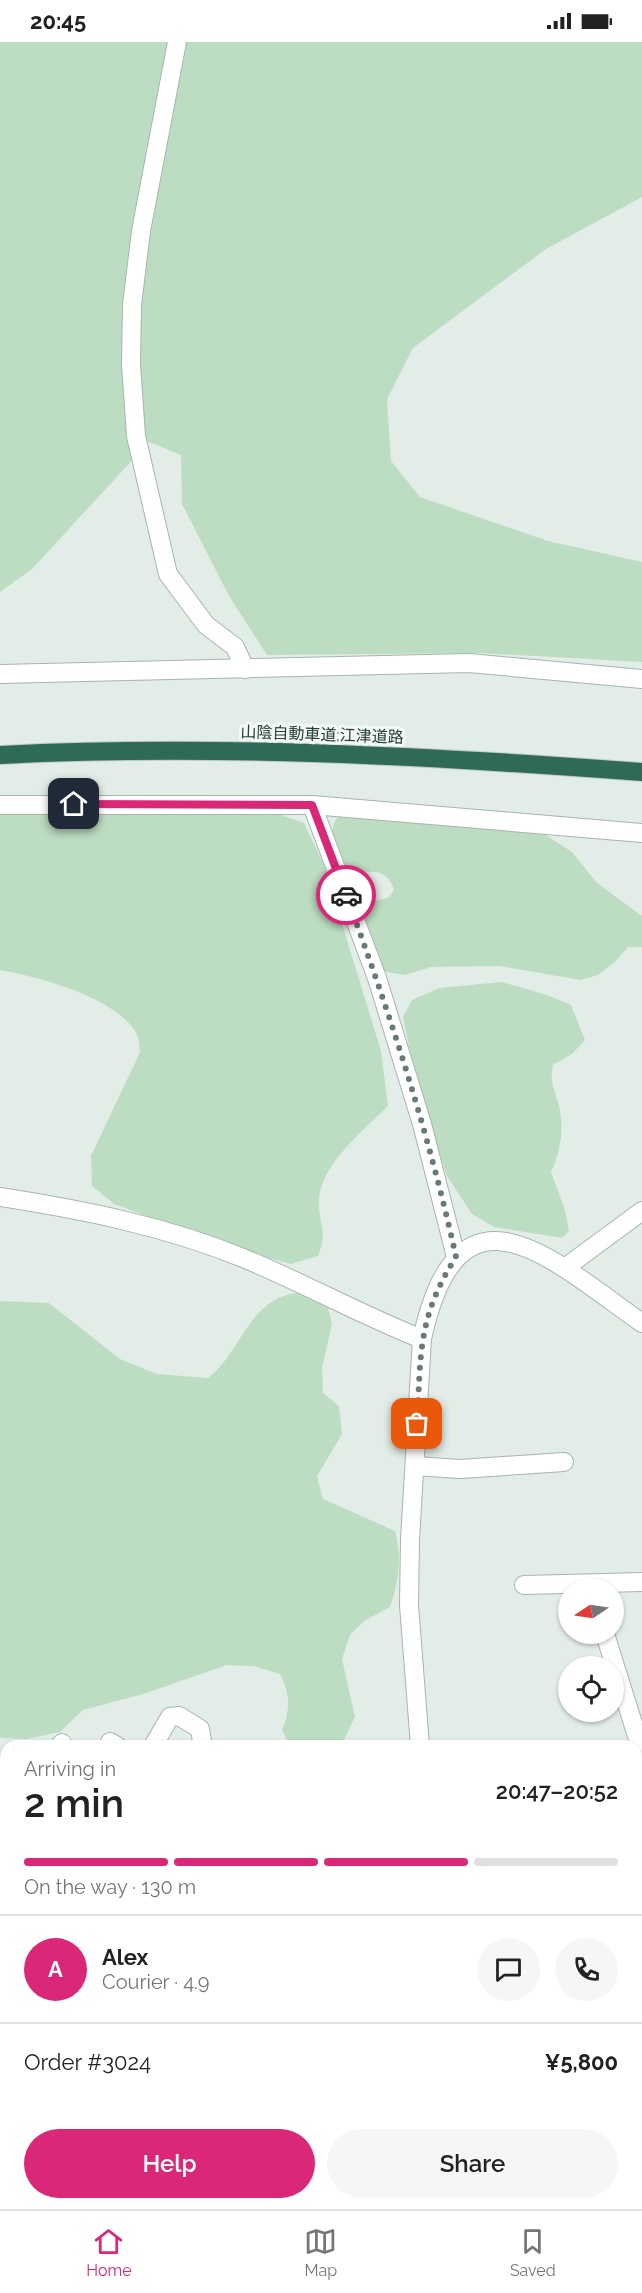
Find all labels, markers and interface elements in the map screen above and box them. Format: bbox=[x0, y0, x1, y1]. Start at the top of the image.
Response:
text: 20:45 bbox=[30, 8, 86, 34]
street label: 山陰自動車道;江津道路 bbox=[240, 722, 404, 747]
pin bbox=[48, 778, 99, 829]
icon: home bbox=[57, 787, 90, 820]
courier bbox=[316, 865, 376, 925]
icon: car bbox=[330, 879, 363, 912]
pin bbox=[391, 1398, 442, 1449]
icon: bag bbox=[400, 1407, 433, 1440]
north arrow bbox=[558, 1578, 624, 1644]
map controls bbox=[558, 1578, 624, 1722]
button: locate bbox=[558, 1656, 624, 1722]
text: Arriving in bbox=[24, 1757, 116, 1781]
text: 20:47–20:52 bbox=[496, 1778, 618, 1804]
text: 2 min bbox=[24, 1780, 124, 1826]
text: On the way · 130 m bbox=[24, 1875, 196, 1899]
button: chat bbox=[477, 1938, 540, 2001]
button: phone bbox=[555, 1938, 618, 2001]
text: Alex bbox=[102, 1944, 148, 1970]
text: A bbox=[48, 1956, 63, 1982]
text: Courier · 4.9 bbox=[102, 1970, 210, 1994]
text: Order #3024 bbox=[24, 2049, 151, 2075]
text: ¥5,800 bbox=[545, 2049, 618, 2075]
button: Help bbox=[24, 2129, 315, 2198]
button: Share bbox=[327, 2129, 618, 2198]
tab: Home bbox=[86, 2225, 132, 2280]
tab: Map bbox=[304, 2225, 337, 2280]
tab: Saved bbox=[510, 2225, 556, 2280]

